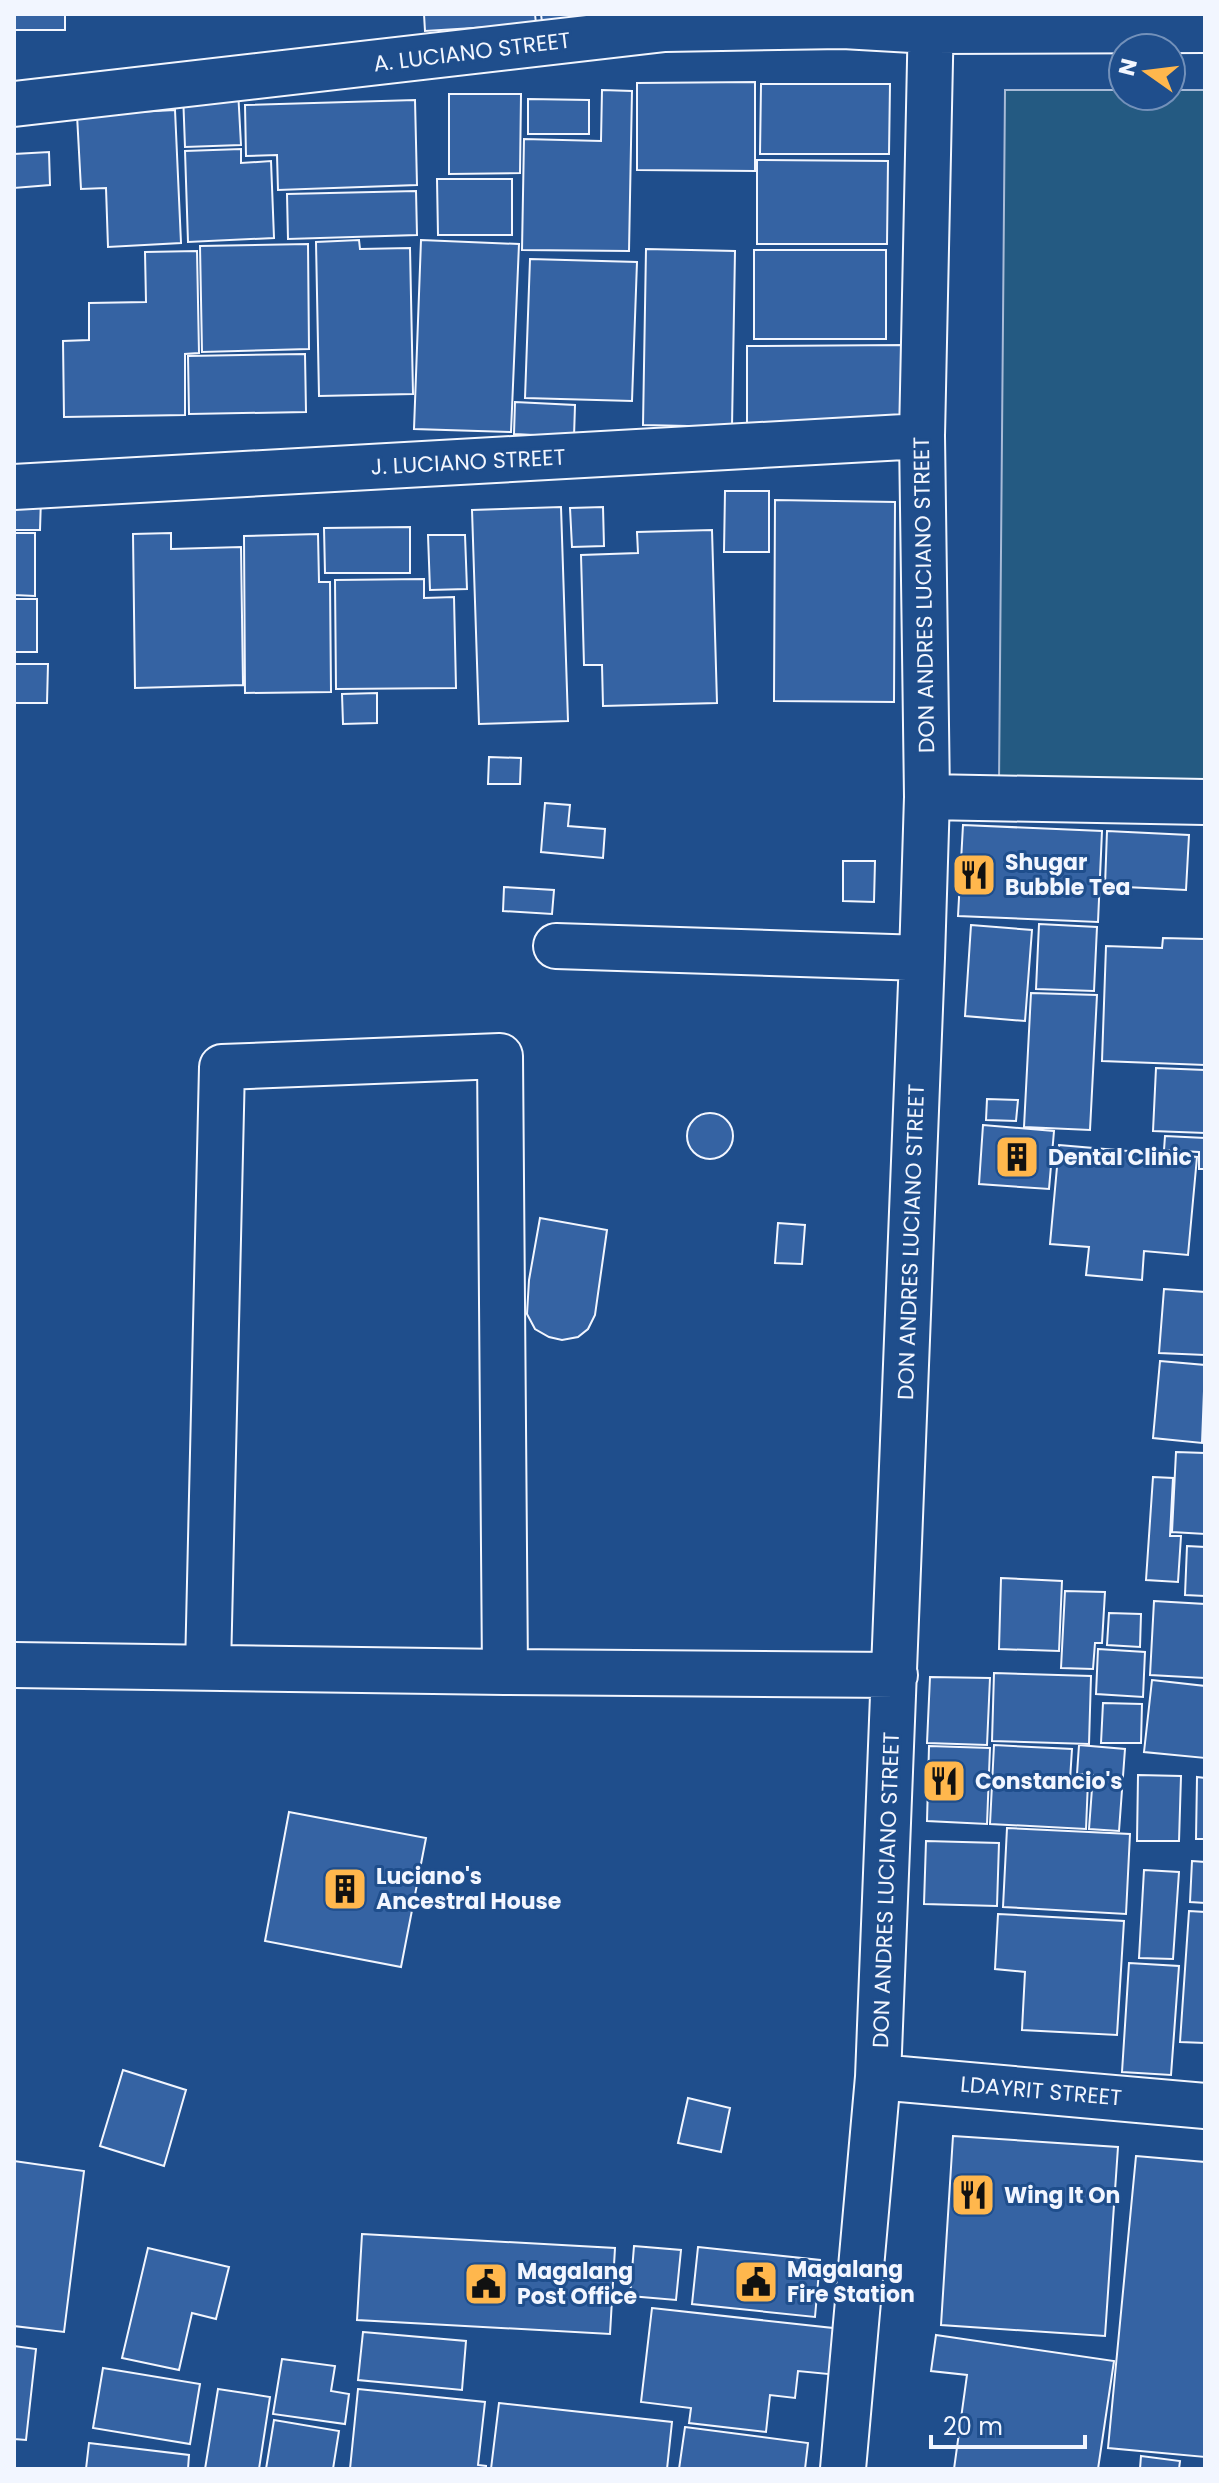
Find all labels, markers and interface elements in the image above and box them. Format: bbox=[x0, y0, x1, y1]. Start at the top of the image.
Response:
street label: A. LUCIANO STREET bbox=[372, 25, 572, 79]
north arrow bbox=[1107, 32, 1187, 112]
text: N bbox=[1111, 56, 1145, 79]
street label: DON ANDRES LUCIANO STREET bbox=[906, 436, 942, 753]
street label: J. LUCIANO STREET bbox=[370, 441, 566, 483]
place label: Shugar Bubble Tea bbox=[1005, 847, 1130, 903]
restaurant icon: Shugar Bubble Tea bbox=[950, 851, 998, 899]
street label: DON ANDRES LUCIANO STREET bbox=[890, 1083, 932, 1401]
building icon: Dental Clinic bbox=[993, 1133, 1041, 1181]
place label: Dental Clinic bbox=[1048, 1142, 1192, 1173]
street label: DON ANDRES LUCIANO STREET bbox=[865, 1731, 907, 2049]
restaurant icon: Constancio's bbox=[920, 1757, 968, 1805]
place label: Constancio's bbox=[975, 1766, 1123, 1797]
place label: Luciano's Ancestral House bbox=[376, 1861, 561, 1917]
building icon: Luciano's Ancestral House bbox=[321, 1865, 369, 1913]
street label: LDAYRIT STREET bbox=[959, 2069, 1123, 2114]
restaurant icon: Wing It On bbox=[949, 2171, 997, 2219]
place label: Wing It On bbox=[1004, 2180, 1120, 2211]
place label: Magalang Fire Station bbox=[787, 2254, 915, 2310]
place label: Magalang Post Office bbox=[517, 2256, 637, 2312]
public building icon: Magalang Fire Station bbox=[732, 2258, 780, 2306]
public building icon: Magalang Post Office bbox=[462, 2260, 510, 2308]
scale bar bbox=[931, 2399, 1085, 2449]
text: 20 m bbox=[943, 2410, 1003, 2443]

